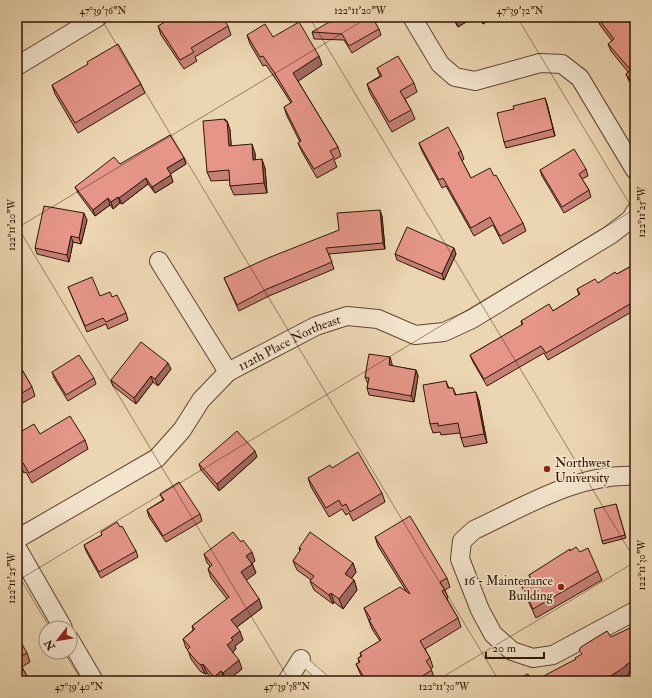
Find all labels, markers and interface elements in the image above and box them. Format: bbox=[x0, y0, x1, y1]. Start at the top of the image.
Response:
text: 47°39'36"N bbox=[79, 5, 127, 17]
text: 122°11'20"W bbox=[334, 5, 387, 17]
text: 47°39'32"N bbox=[496, 5, 544, 17]
text: 122°11'25"W bbox=[636, 186, 648, 237]
text: 122°11'20"W bbox=[6, 198, 18, 251]
street label: 112th Place Northeast bbox=[235, 312, 343, 374]
place label: Northwest University bbox=[555, 455, 610, 487]
marker: Northwest University bbox=[542, 464, 552, 474]
text: 122°11'30"W bbox=[636, 539, 648, 590]
text: 122°11'25"W bbox=[6, 552, 18, 603]
place label: 16 - Maintenance Building bbox=[464, 573, 554, 604]
marker: 16 - Maintenance Building bbox=[556, 582, 566, 592]
north arrow bbox=[38, 620, 78, 660]
scale bar bbox=[486, 634, 544, 660]
text: N bbox=[41, 636, 58, 653]
text: 20 m bbox=[492, 641, 517, 656]
text: 47°39'40"N bbox=[55, 681, 103, 693]
text: 47°39'38"N bbox=[264, 681, 310, 693]
text: 122°11'30"W bbox=[419, 681, 470, 693]

